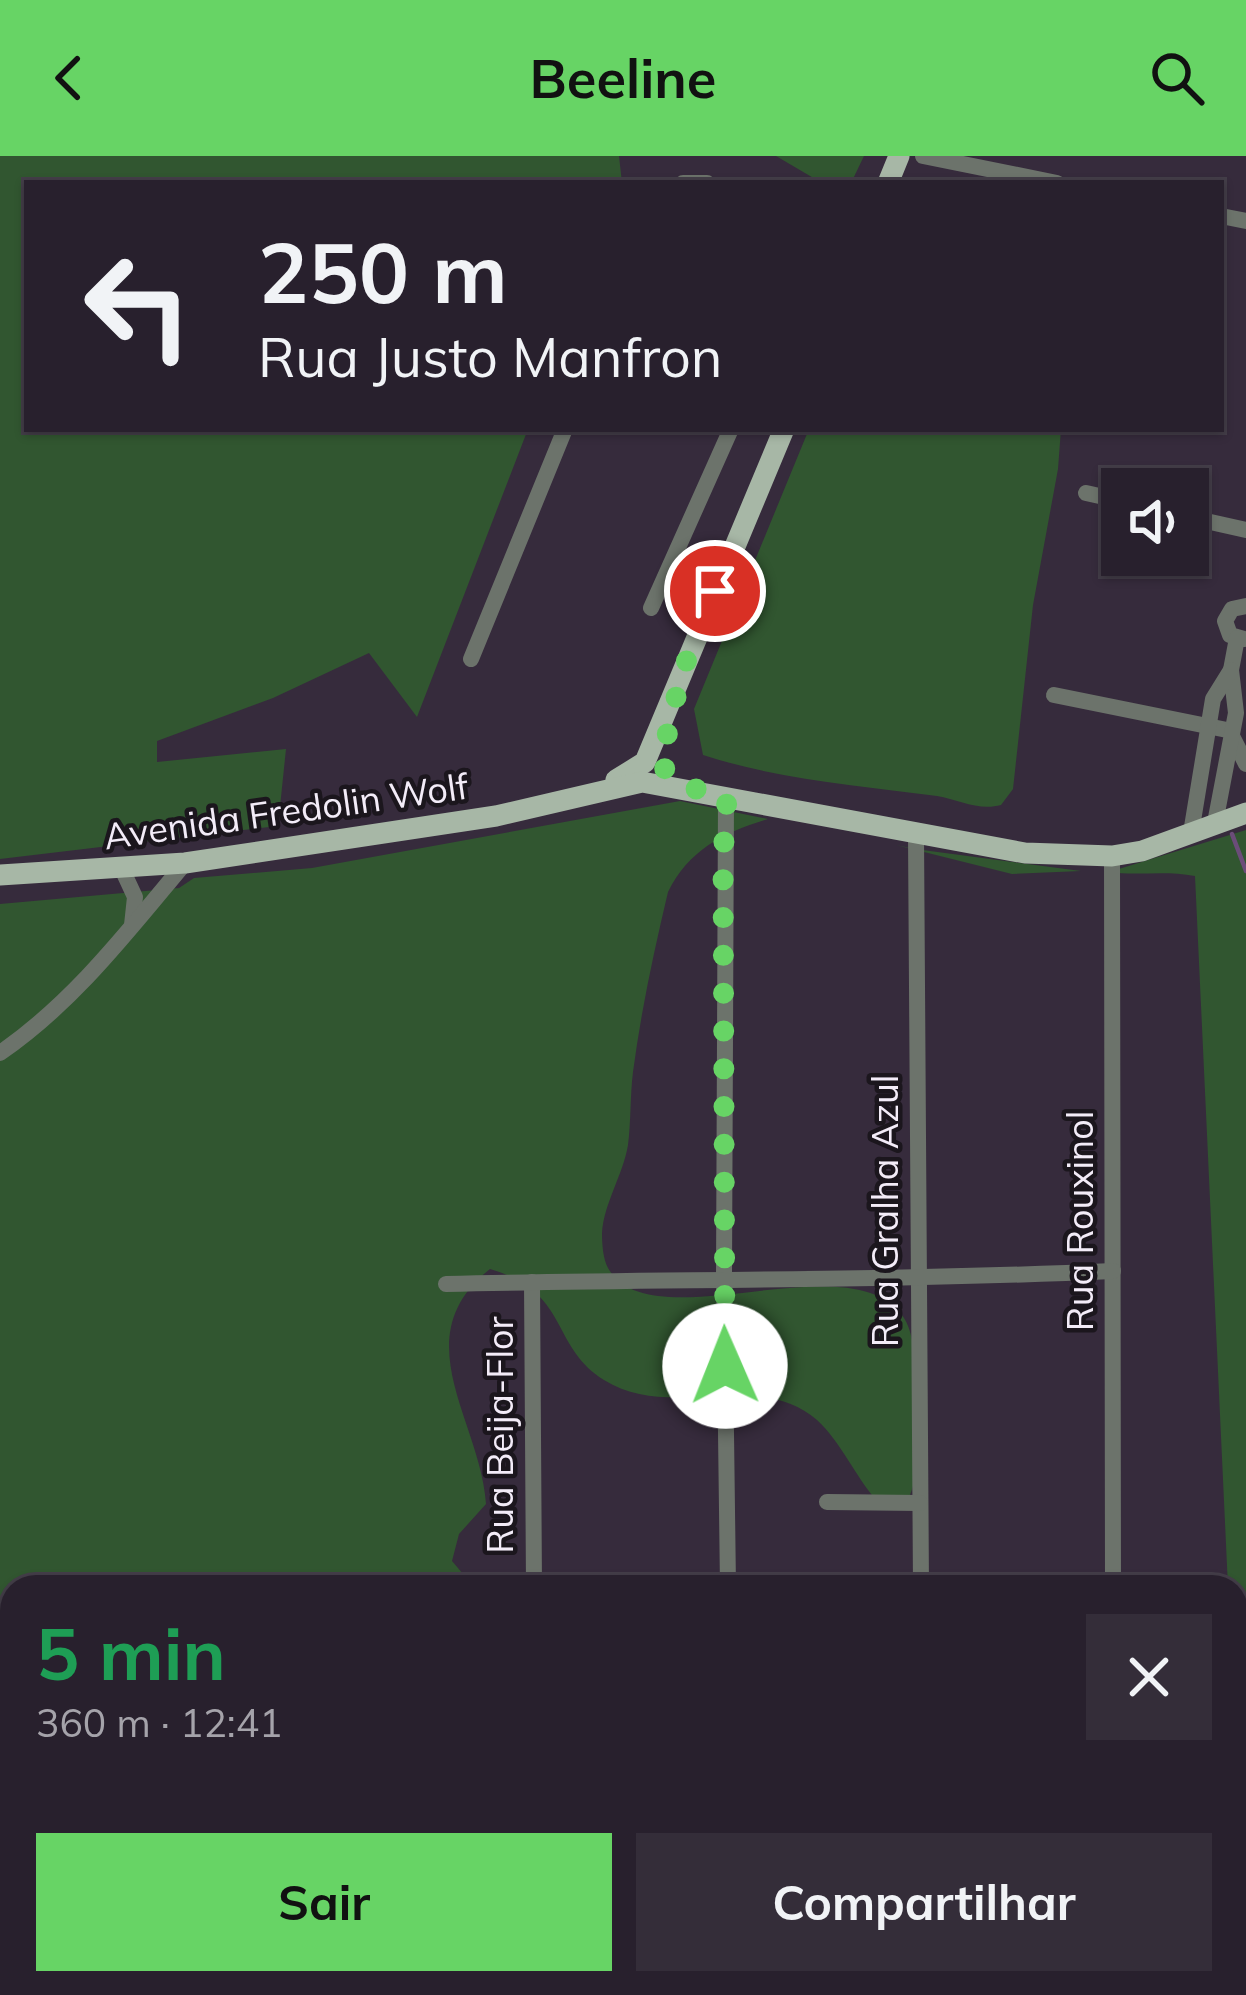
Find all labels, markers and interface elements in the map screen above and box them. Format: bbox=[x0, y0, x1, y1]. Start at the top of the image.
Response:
text: Beeline bbox=[530, 44, 716, 112]
icon: back bbox=[36, 45, 102, 111]
icon: search bbox=[1144, 45, 1210, 111]
text: 250 m bbox=[258, 219, 508, 324]
icon: left bbox=[60, 228, 216, 384]
text: Rua Justo Manfron bbox=[258, 323, 722, 391]
map controls bbox=[1101, 468, 1209, 576]
button: sound bbox=[1101, 468, 1209, 576]
pin bbox=[664, 540, 766, 642]
icon: arrive bbox=[682, 558, 748, 624]
street label: Avenida Fredolin Wolf bbox=[101, 763, 472, 858]
street label: Rua Gralha Azul bbox=[862, 1075, 907, 1347]
street label: Rua Rouxinol bbox=[1057, 1111, 1102, 1331]
position arrow bbox=[662, 1303, 788, 1429]
street label: Rua Beija-Flor bbox=[477, 1316, 522, 1554]
text: 5 min bbox=[36, 1608, 226, 1698]
button: close bbox=[1086, 1614, 1212, 1740]
text: 360 m · 12:41 bbox=[36, 1698, 282, 1747]
button: Sair bbox=[36, 1833, 612, 1971]
button: Compartilhar bbox=[636, 1833, 1212, 1971]

